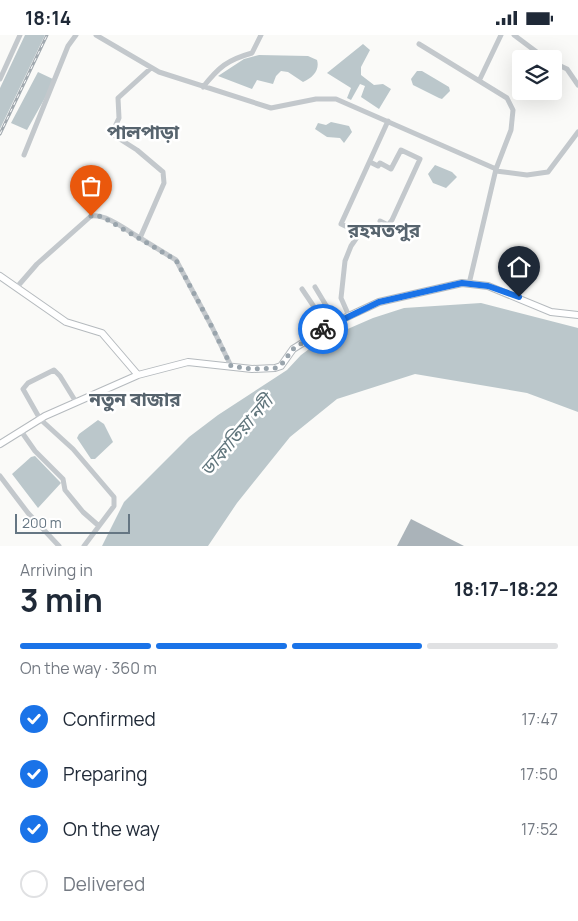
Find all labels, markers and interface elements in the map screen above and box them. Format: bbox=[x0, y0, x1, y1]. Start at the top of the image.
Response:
text: 18:14 bbox=[25, 5, 71, 31]
map controls bbox=[512, 50, 562, 100]
button: layers bbox=[512, 50, 562, 100]
district label: পালপাড়া bbox=[107, 119, 180, 145]
pin bbox=[70, 165, 112, 216]
icon: bag bbox=[77, 172, 105, 200]
district label: রহমতপুর bbox=[347, 217, 421, 243]
pin bbox=[498, 246, 540, 297]
icon: home bbox=[505, 253, 533, 281]
courier bbox=[298, 304, 348, 354]
icon: bike bbox=[309, 315, 337, 343]
district label: নতুন বাজার bbox=[88, 386, 181, 412]
water label: ডাকাতিয়া নদী bbox=[194, 387, 280, 480]
scale bar bbox=[15, 511, 130, 534]
text: 200 m bbox=[22, 513, 62, 532]
text: Arriving in bbox=[20, 559, 93, 581]
text: 18:17–18:22 bbox=[454, 576, 558, 602]
text: 3 min bbox=[20, 578, 103, 622]
text: On the way · 360 m bbox=[20, 657, 157, 679]
icon: check bbox=[20, 705, 48, 733]
text: Confirmed bbox=[63, 706, 156, 732]
text: 17:47 bbox=[521, 708, 558, 730]
icon: check bbox=[20, 760, 48, 788]
text: Preparing bbox=[63, 761, 148, 787]
text: 17:50 bbox=[520, 763, 558, 785]
icon: check bbox=[20, 815, 48, 843]
text: On the way bbox=[63, 816, 160, 842]
text: 17:52 bbox=[521, 818, 558, 840]
text: Delivered bbox=[63, 871, 145, 897]

